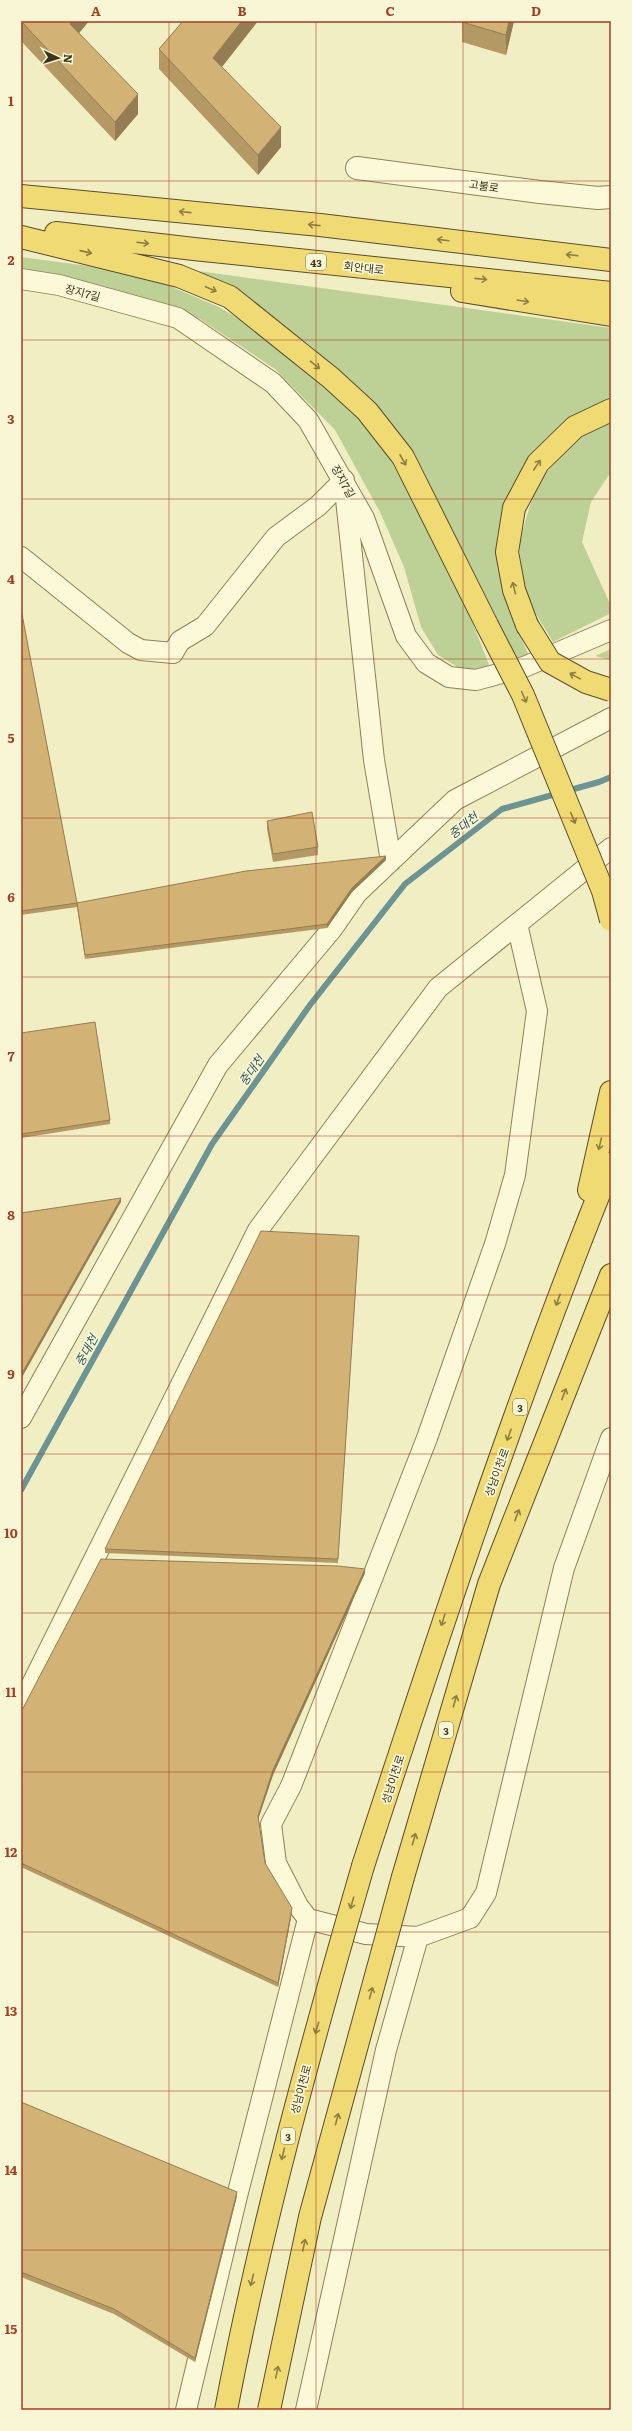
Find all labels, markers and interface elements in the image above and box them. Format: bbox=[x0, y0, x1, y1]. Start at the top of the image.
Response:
text: A bbox=[91, 1, 101, 20]
text: B bbox=[238, 1, 247, 20]
text: C bbox=[385, 1, 395, 20]
text: D bbox=[531, 1, 541, 20]
north arrow bbox=[38, 38, 78, 78]
text: N bbox=[61, 54, 77, 64]
text: 1 bbox=[8, 91, 14, 110]
street label: 고불로 bbox=[468, 175, 500, 195]
one-way arrow bbox=[179, 208, 192, 216]
one-way arrow bbox=[308, 221, 321, 229]
one-way arrow bbox=[437, 236, 450, 244]
one-way arrow bbox=[136, 239, 149, 247]
one-way arrow bbox=[79, 249, 92, 257]
text: 2 bbox=[8, 250, 15, 269]
one-way arrow bbox=[566, 251, 579, 259]
road number: 43 bbox=[306, 254, 326, 270]
street label: 회안대로 bbox=[343, 257, 385, 277]
one-way arrow bbox=[474, 276, 487, 283]
street label: 장지7길 bbox=[64, 280, 102, 304]
one-way arrow bbox=[204, 286, 216, 294]
one-way arrow bbox=[516, 297, 529, 305]
one-way arrow bbox=[310, 361, 321, 369]
text: 3 bbox=[7, 409, 15, 428]
one-way arrow bbox=[400, 453, 408, 465]
one-way arrow bbox=[533, 460, 541, 471]
street label: 장지7길 bbox=[328, 461, 360, 501]
text: 4 bbox=[7, 569, 15, 588]
one-way arrow bbox=[510, 582, 518, 595]
one-way arrow bbox=[569, 672, 581, 680]
one-way arrow bbox=[521, 691, 528, 703]
text: 5 bbox=[7, 728, 15, 747]
water label: 중대천 bbox=[444, 807, 483, 842]
one-way arrow bbox=[570, 811, 578, 823]
text: 6 bbox=[7, 887, 15, 906]
text: 7 bbox=[7, 1046, 15, 1065]
water label: 중대천 bbox=[234, 1050, 269, 1089]
one-way arrow bbox=[595, 1137, 603, 1150]
text: 8 bbox=[7, 1205, 15, 1224]
one-way arrow bbox=[554, 1293, 561, 1306]
water label: 중대천 bbox=[70, 1329, 103, 1369]
text: 9 bbox=[7, 1364, 15, 1383]
one-way arrow bbox=[561, 1388, 569, 1400]
road number: 3 bbox=[513, 1399, 527, 1415]
one-way arrow bbox=[505, 1429, 513, 1441]
street label: 성남이천로 bbox=[480, 1445, 512, 1499]
one-way arrow bbox=[513, 1509, 521, 1521]
text: 10 bbox=[4, 1523, 18, 1542]
one-way arrow bbox=[439, 1614, 446, 1627]
text: 11 bbox=[6, 1682, 17, 1701]
one-way arrow bbox=[452, 1695, 459, 1708]
road number: 3 bbox=[439, 1722, 453, 1738]
street label: 성남이천로 bbox=[377, 1752, 407, 1806]
one-way arrow bbox=[411, 1833, 418, 1846]
text: 12 bbox=[5, 1842, 17, 1861]
one-way arrow bbox=[348, 1896, 356, 1909]
one-way arrow bbox=[368, 1987, 375, 2000]
text: 13 bbox=[5, 2001, 17, 2020]
one-way arrow bbox=[312, 2021, 320, 2034]
street label: 성남이천로 bbox=[286, 2062, 314, 2116]
one-way arrow bbox=[334, 2113, 341, 2126]
road number: 3 bbox=[281, 2128, 295, 2144]
one-way arrow bbox=[279, 2147, 287, 2160]
text: 14 bbox=[5, 2160, 18, 2179]
one-way arrow bbox=[301, 2239, 309, 2252]
one-way arrow bbox=[248, 2273, 256, 2286]
text: 15 bbox=[5, 2319, 17, 2338]
one-way arrow bbox=[274, 2366, 282, 2379]

